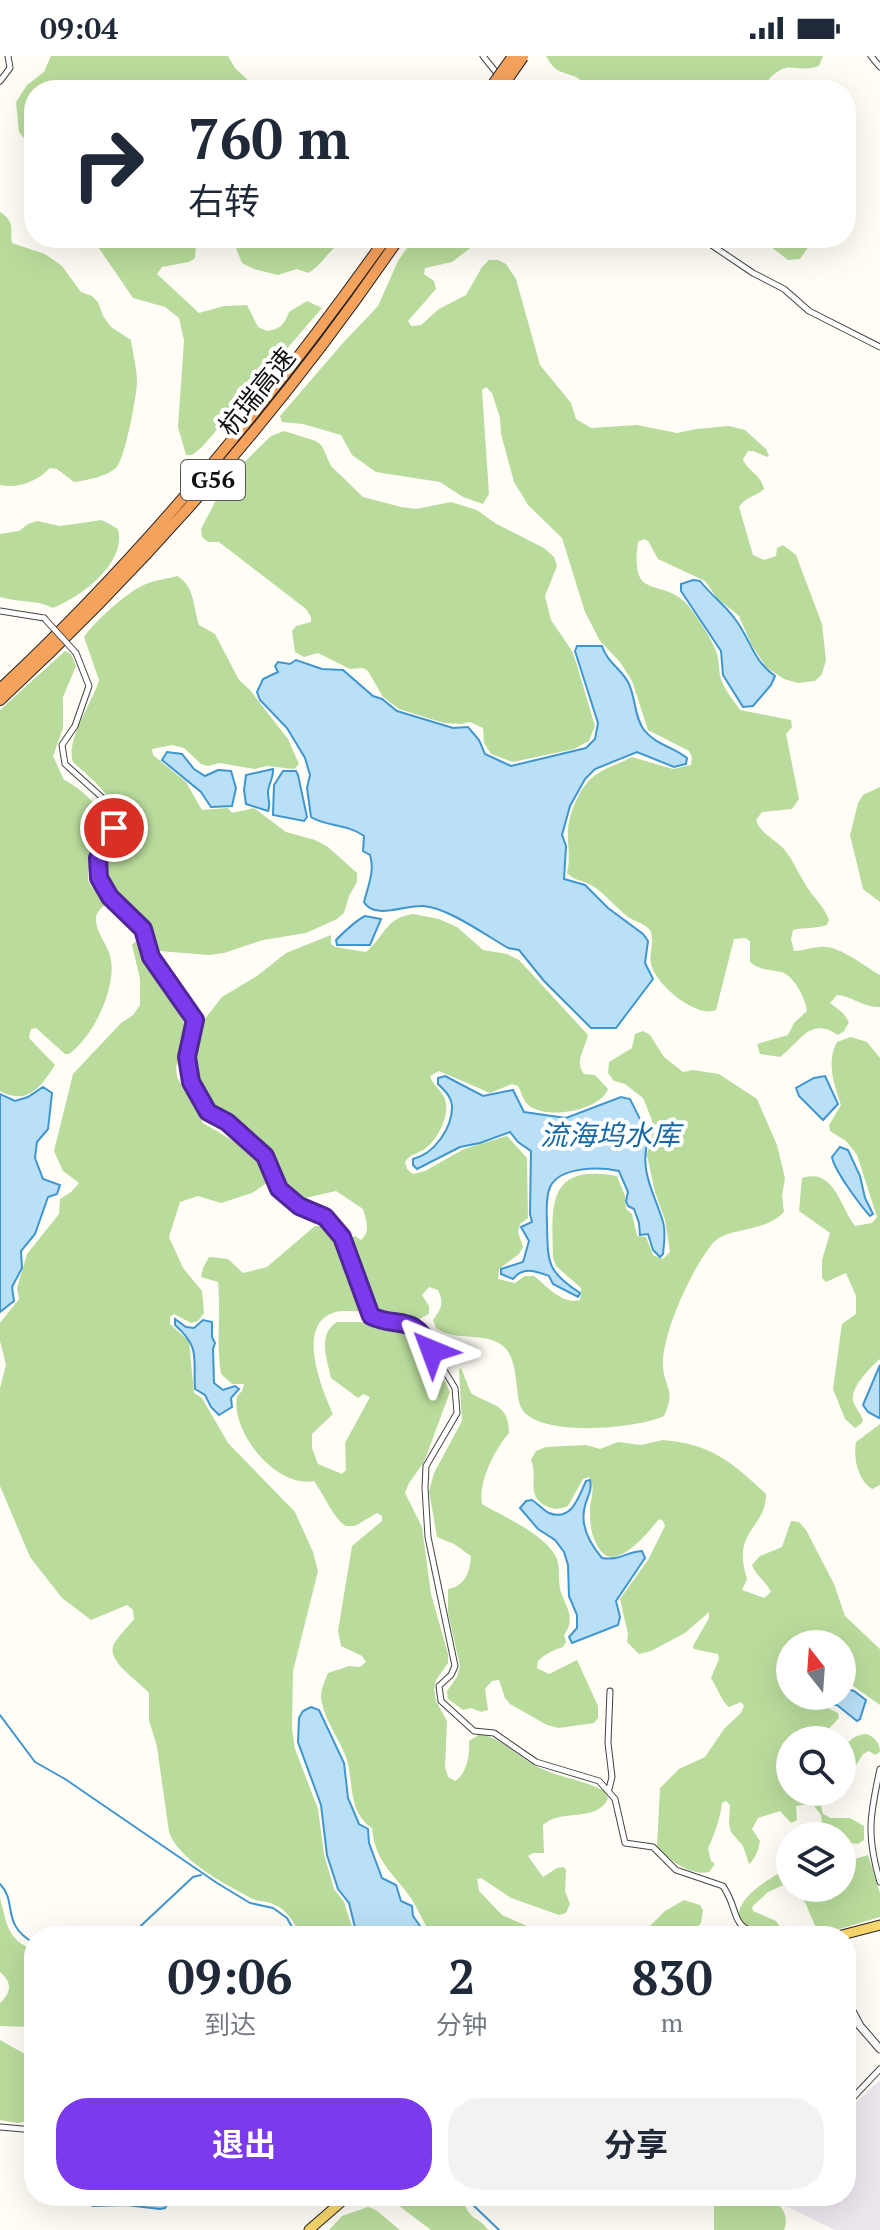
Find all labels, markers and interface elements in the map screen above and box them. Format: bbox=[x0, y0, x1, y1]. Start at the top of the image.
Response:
text: 09:04 bbox=[40, 8, 118, 48]
text: 760 m bbox=[188, 101, 350, 175]
icon: right bbox=[56, 112, 160, 216]
text: 右转 bbox=[188, 177, 260, 224]
street label: 杭瑞高速 bbox=[210, 340, 302, 442]
road number: G56 bbox=[181, 460, 245, 500]
pin bbox=[80, 794, 148, 862]
icon: arrive bbox=[92, 806, 136, 850]
water label: 流海坞水库 bbox=[540, 1116, 684, 1153]
position arrow bbox=[390, 1309, 474, 1393]
north arrow bbox=[776, 1630, 856, 1710]
map controls bbox=[776, 1630, 856, 1902]
button: search bbox=[776, 1726, 856, 1806]
button: layers bbox=[776, 1822, 856, 1902]
text: 09:06 bbox=[167, 1944, 292, 2008]
text: 2 bbox=[448, 1944, 475, 2008]
text: 830 bbox=[631, 1945, 713, 2009]
text: m bbox=[661, 2005, 683, 2039]
text: 到达 bbox=[204, 2007, 256, 2041]
text: 分钟 bbox=[436, 2007, 488, 2041]
button: 退出 bbox=[56, 2098, 432, 2190]
button: 分享 bbox=[448, 2098, 824, 2190]

